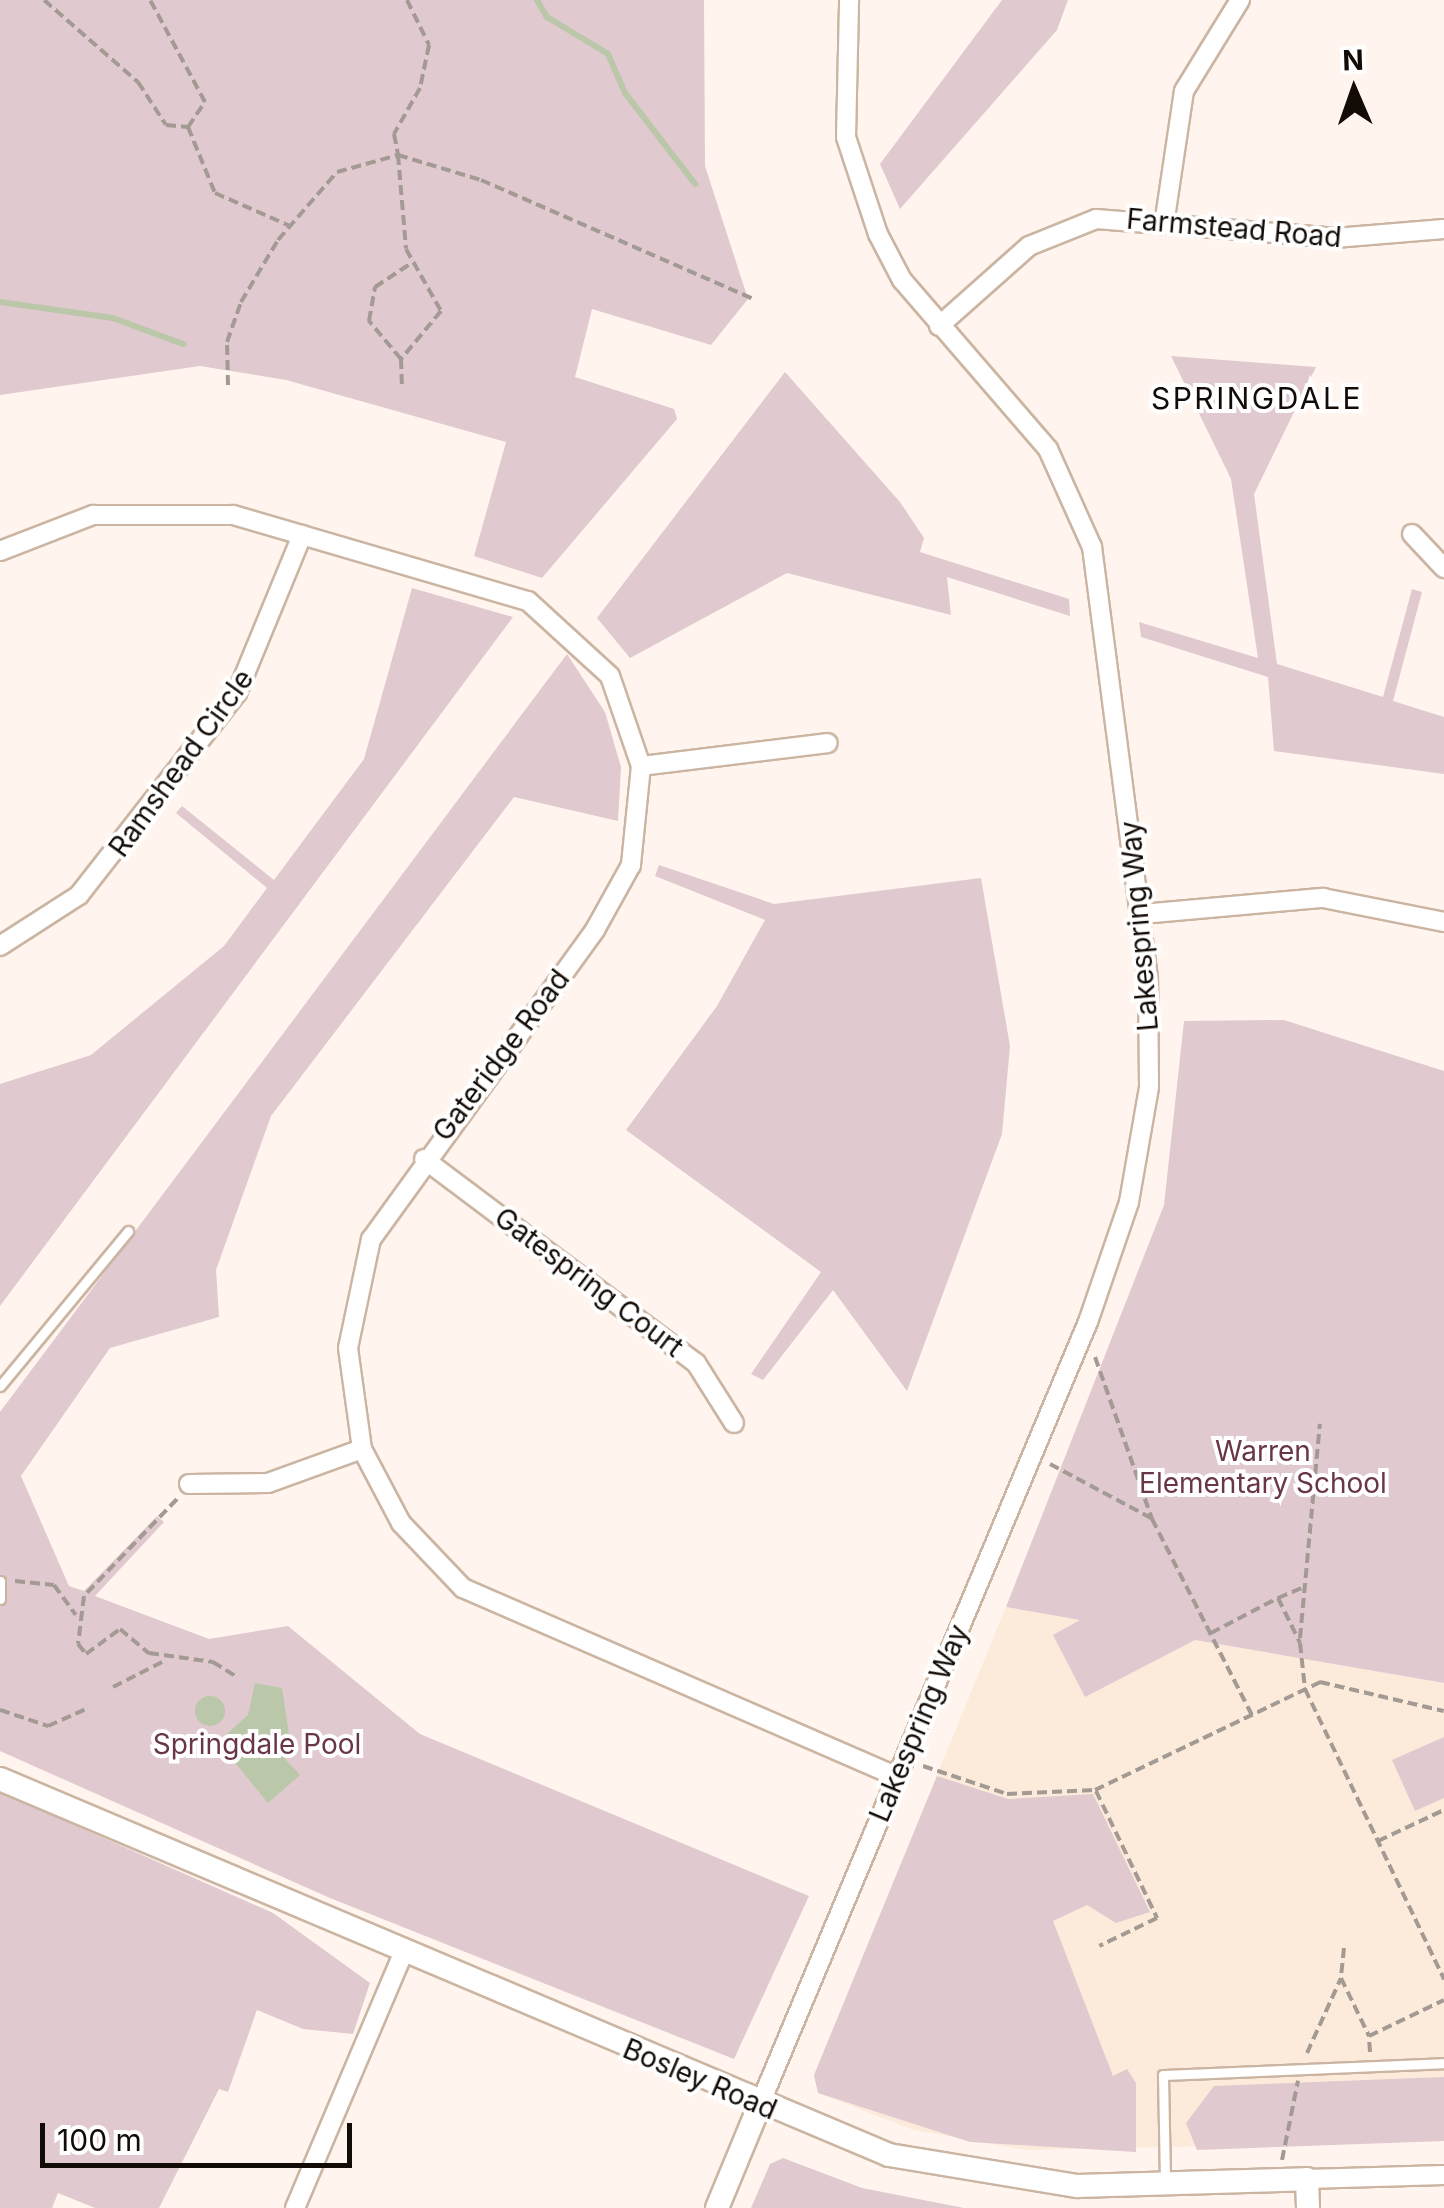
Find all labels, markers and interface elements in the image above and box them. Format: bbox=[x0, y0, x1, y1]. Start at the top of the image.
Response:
north arrow bbox=[1304, 40, 1404, 140]
text: N bbox=[1342, 43, 1364, 77]
street label: Farmstead Road bbox=[1125, 202, 1343, 254]
district label: SPRINGDALE bbox=[1151, 380, 1363, 416]
street label: Ramshead Circle bbox=[102, 663, 260, 863]
street label: Lakespring Way bbox=[1113, 819, 1165, 1033]
street label: Gateridge Road bbox=[426, 963, 576, 1147]
street label: Gatespring Court bbox=[488, 1200, 690, 1364]
park label: Warren Elementary School bbox=[1139, 1434, 1387, 1500]
street label: Lakespring Way bbox=[862, 1619, 976, 1827]
park label: Springdale Pool bbox=[153, 1727, 361, 1761]
street label: Bosley Road bbox=[618, 2032, 782, 2126]
scale bar bbox=[45, 2103, 358, 2165]
text: 100 m bbox=[57, 2122, 142, 2158]

